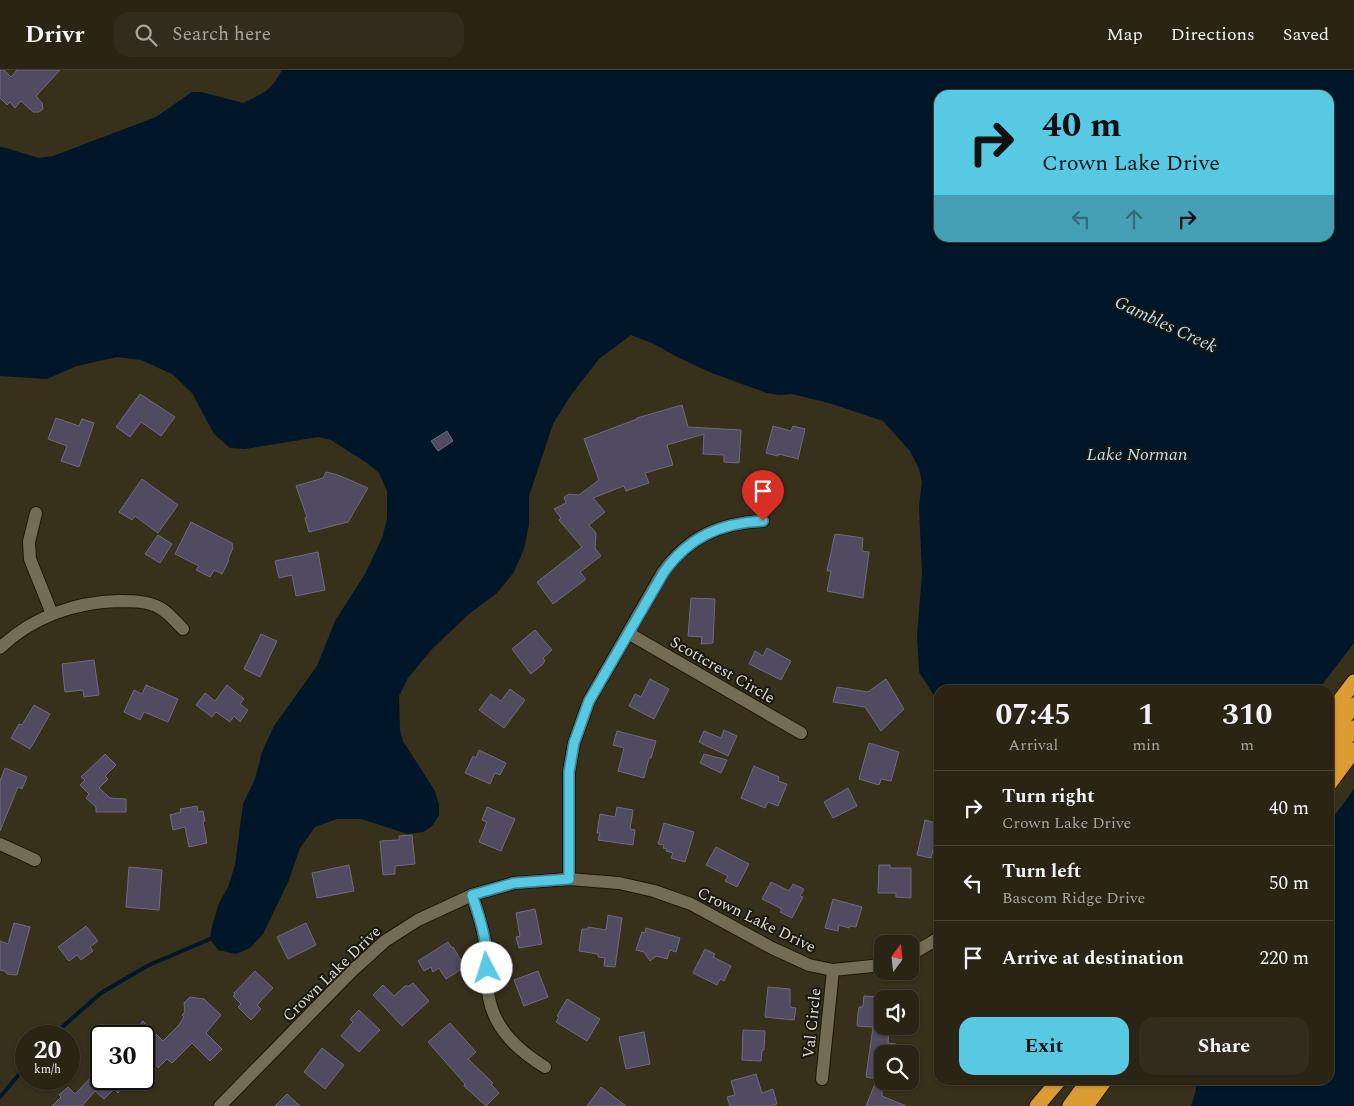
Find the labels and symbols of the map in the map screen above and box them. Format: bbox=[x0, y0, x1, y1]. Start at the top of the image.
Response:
water label: Gambles Creek bbox=[1110, 289, 1222, 360]
water label: Lake Norman bbox=[1086, 441, 1188, 468]
pin bbox=[742, 470, 784, 521]
street label: Scottcrest Circle bbox=[666, 630, 779, 710]
street label: Crown Lake Drive bbox=[693, 881, 820, 959]
street label: Crown Lake Drive bbox=[277, 920, 387, 1027]
north arrow bbox=[874, 935, 919, 980]
position arrow bbox=[460, 941, 512, 993]
street label: Val Circle bbox=[796, 987, 828, 1059]
speed limit sign: 30 bbox=[90, 1025, 155, 1090]

